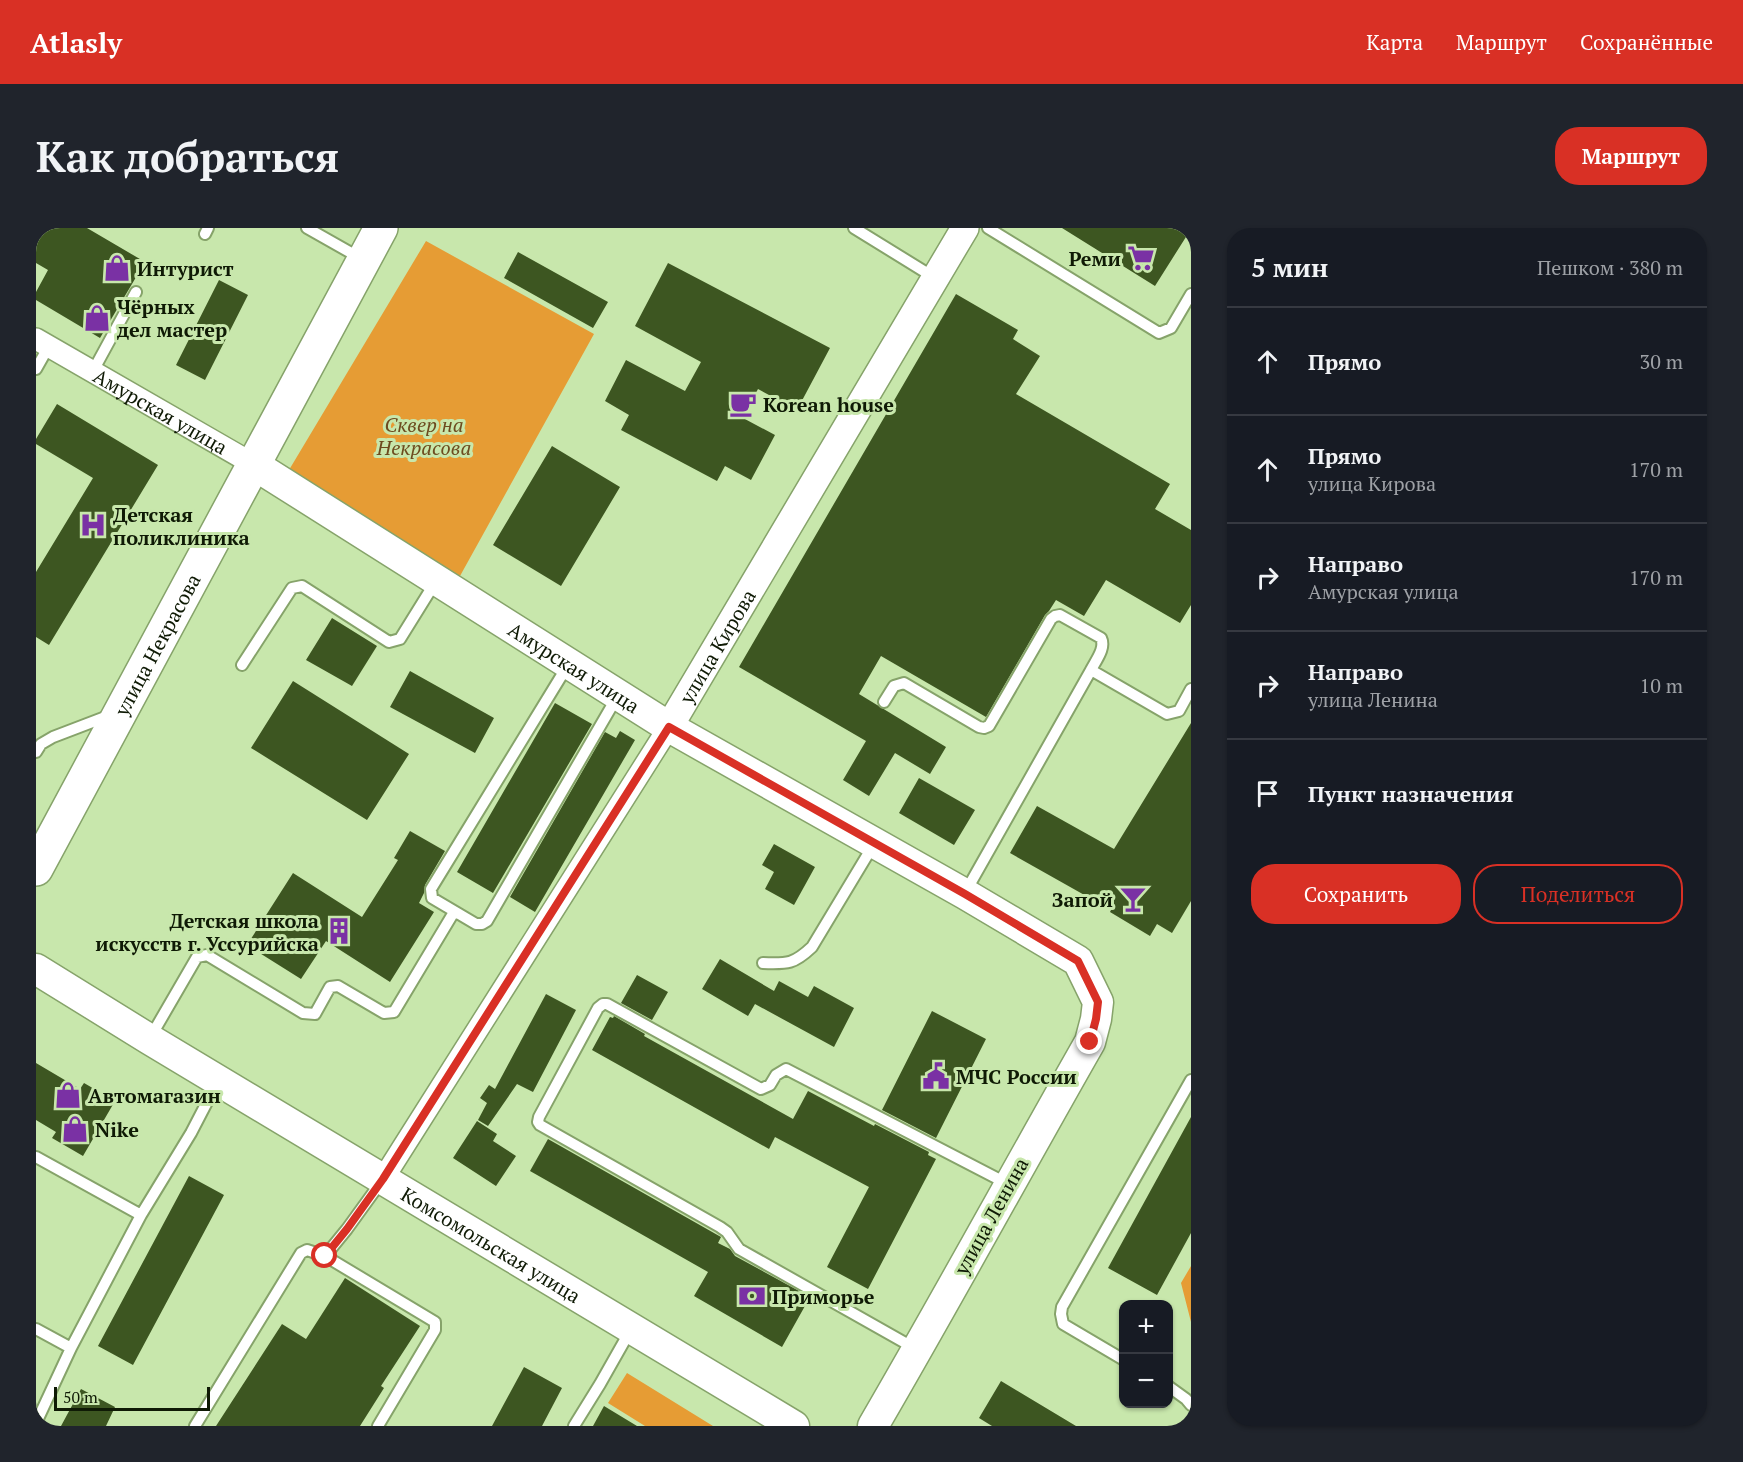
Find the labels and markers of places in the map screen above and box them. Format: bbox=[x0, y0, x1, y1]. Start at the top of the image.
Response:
supermarket icon: Реми bbox=[1126, 243, 1156, 273]
place label: Реми bbox=[1069, 245, 1121, 272]
shop icon: Интурист bbox=[102, 253, 132, 283]
place label: Интурист bbox=[137, 255, 234, 282]
place label: Чёрных дел мастер bbox=[117, 293, 227, 343]
shop icon: Чёрных дел мастер bbox=[82, 303, 112, 333]
cafe icon: Korean house bbox=[728, 389, 758, 419]
place label: Korean house bbox=[763, 391, 894, 418]
place label: Детская поликлиника bbox=[113, 501, 250, 551]
hospital icon: Детская поликлиника bbox=[78, 510, 108, 540]
bar icon: Запой bbox=[1118, 884, 1148, 914]
place label: Запой bbox=[1052, 886, 1113, 913]
place label: Детская школа искусств г. Уссурийска bbox=[95, 907, 319, 957]
building icon: Детская школа искусств г. Уссурийска bbox=[324, 916, 354, 946]
public building icon: МЧС России bbox=[921, 1061, 951, 1091]
place label: МЧС России bbox=[956, 1063, 1077, 1090]
shop icon: Автомагазин bbox=[53, 1080, 83, 1110]
place label: Автомагазин bbox=[88, 1082, 221, 1109]
shop icon: Nike bbox=[60, 1114, 90, 1144]
place label: Nike bbox=[95, 1116, 139, 1143]
bank icon: Приморье bbox=[737, 1281, 767, 1311]
place label: Приморье bbox=[772, 1283, 875, 1310]

